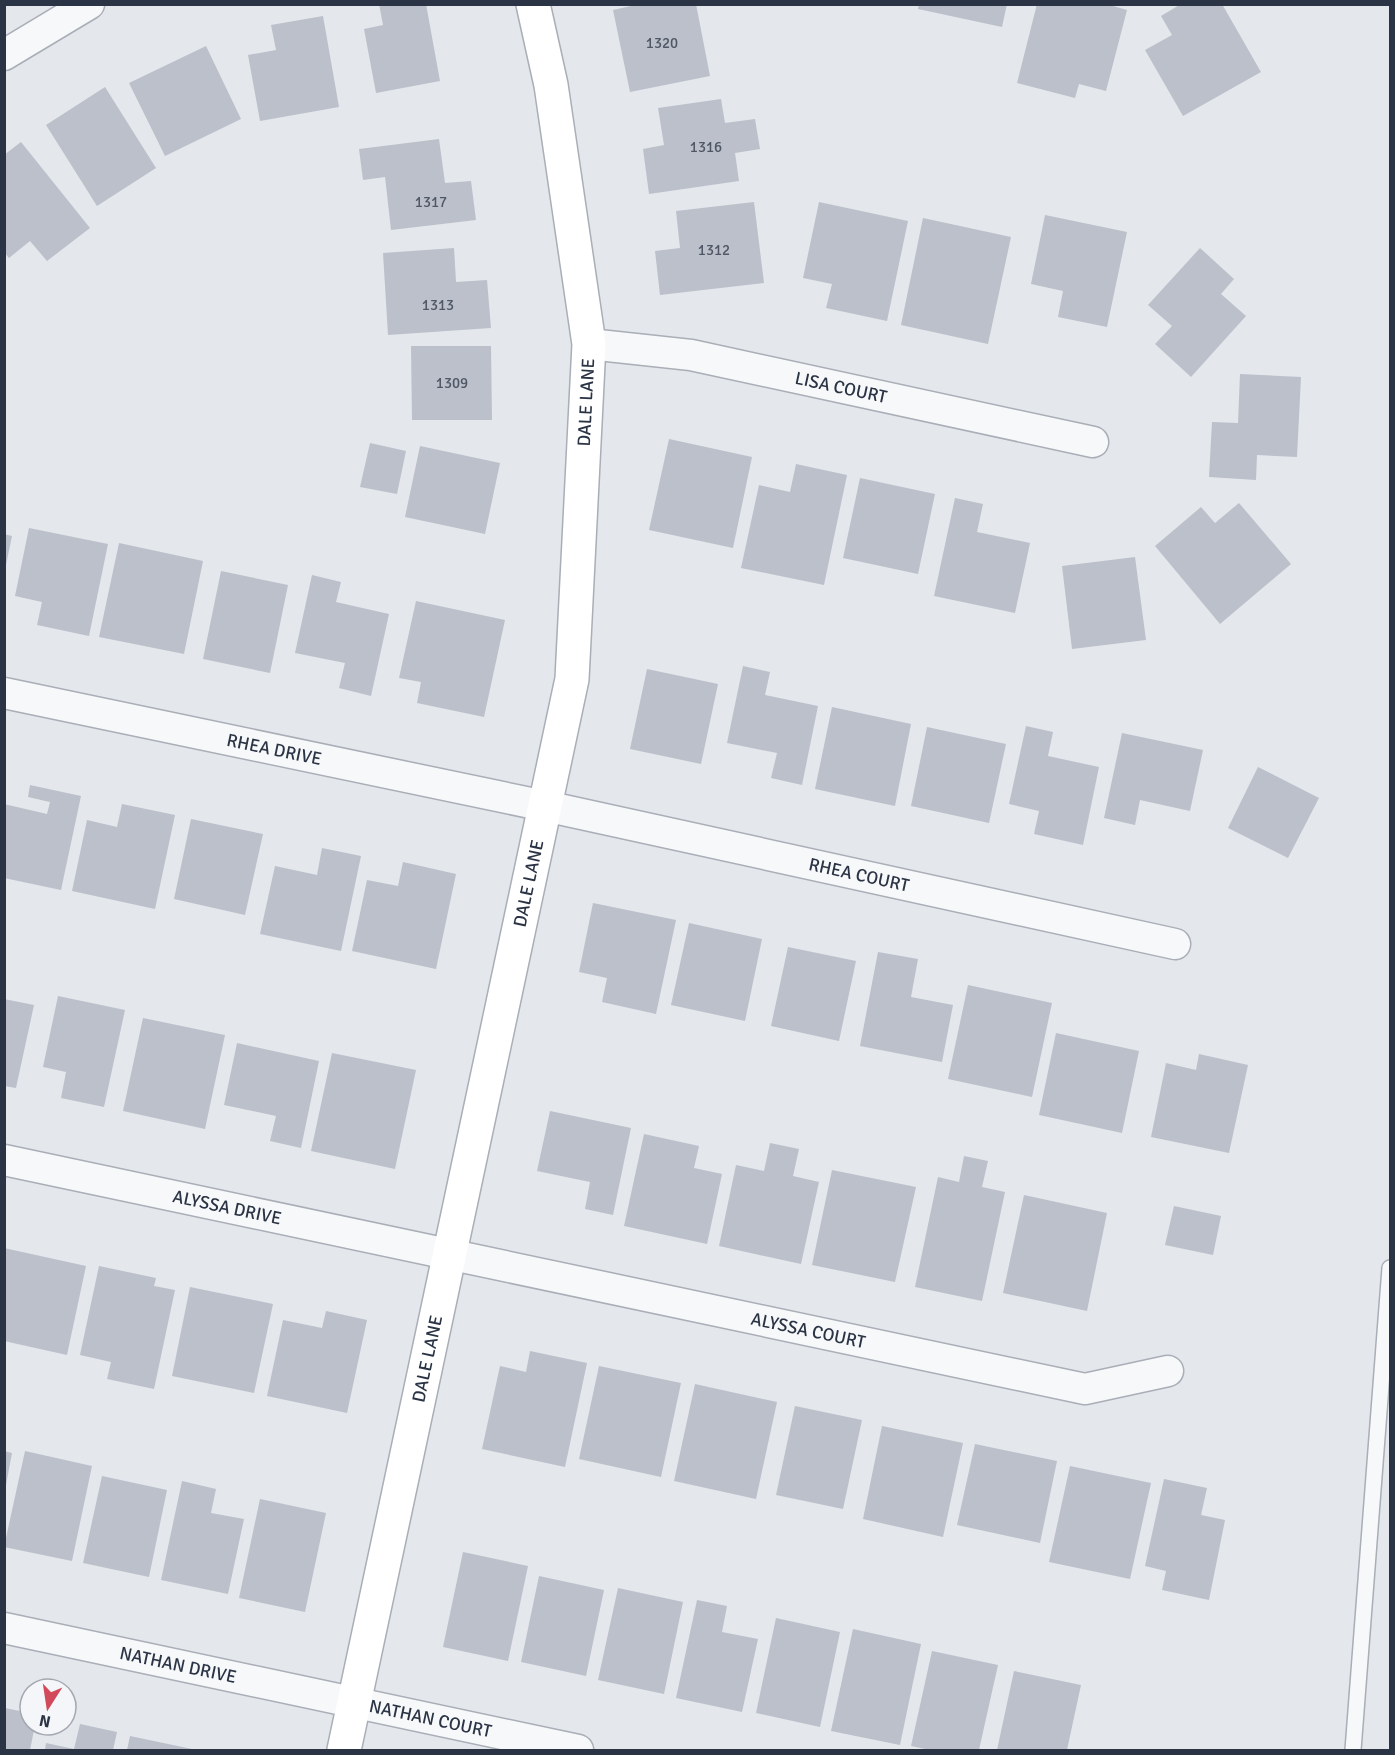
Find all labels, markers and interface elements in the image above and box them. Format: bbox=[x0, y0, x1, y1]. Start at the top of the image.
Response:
house number: 1320 bbox=[646, 34, 678, 52]
house number: 1316 bbox=[690, 138, 722, 156]
house number: 1317 bbox=[415, 193, 447, 211]
house number: 1312 bbox=[698, 241, 730, 259]
house number: 1313 bbox=[422, 296, 454, 314]
street label: DALE LANE bbox=[573, 358, 599, 447]
street label: LISA COURT bbox=[793, 367, 889, 408]
house number: 1309 bbox=[436, 374, 468, 392]
street label: RHEA DRIVE bbox=[225, 729, 324, 770]
street label: DALE LANE bbox=[509, 838, 548, 929]
street label: RHEA COURT bbox=[807, 853, 911, 896]
street label: ALYSSA DRIVE bbox=[171, 1185, 283, 1229]
street label: ALYSSA COURT bbox=[749, 1308, 868, 1353]
street label: DALE LANE bbox=[407, 1313, 447, 1404]
street label: NATHAN DRIVE bbox=[118, 1642, 238, 1688]
north arrow bbox=[18, 1677, 78, 1737]
street label: NATHAN COURT bbox=[367, 1695, 494, 1742]
text: N bbox=[38, 1710, 53, 1732]

